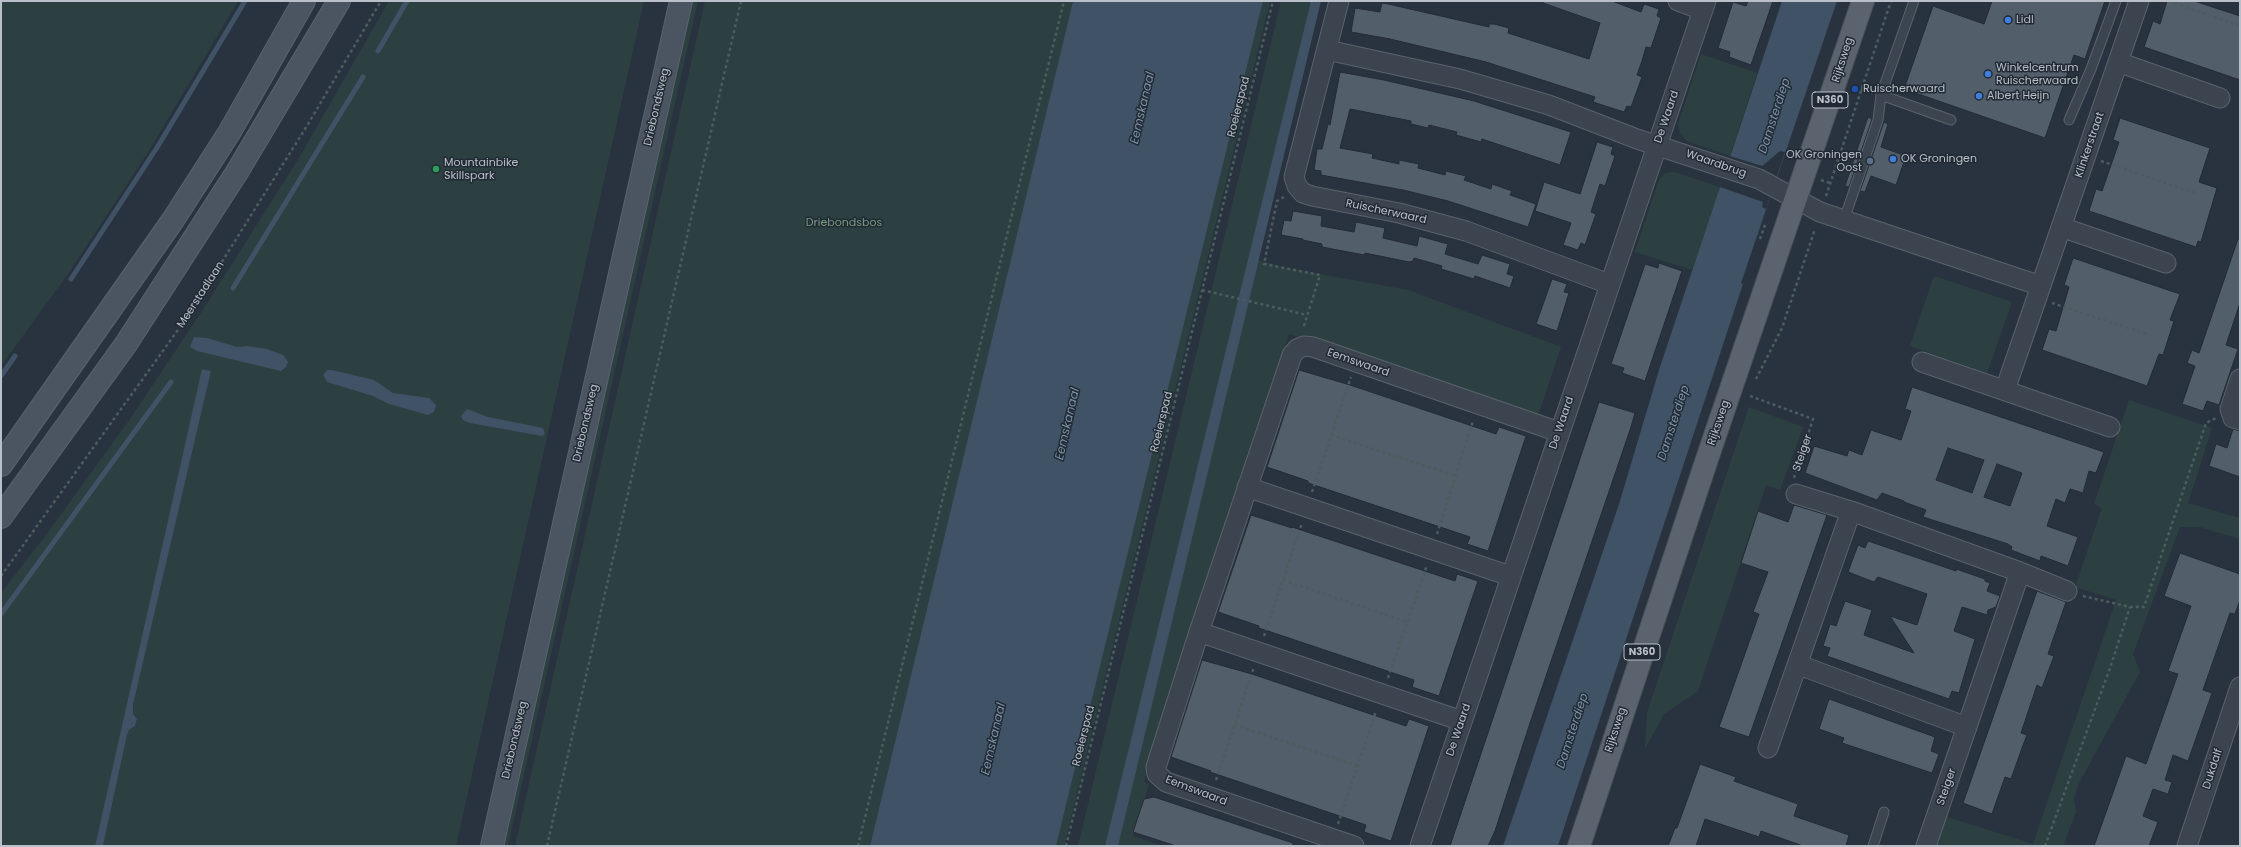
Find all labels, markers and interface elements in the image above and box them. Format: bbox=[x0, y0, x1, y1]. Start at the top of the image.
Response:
place label: Lidl bbox=[2016, 13, 2034, 27]
marker: Lidl bbox=[2003, 15, 2013, 25]
street label: Rijksweg bbox=[1829, 36, 1857, 84]
place label: Winkelcentrum Ruischerwaard bbox=[1996, 61, 2079, 87]
street label: Driebondsweg bbox=[642, 67, 672, 147]
marker: Winkelcentrum Ruischerwaard bbox=[1983, 69, 1993, 79]
water label: Eemskanaal bbox=[1128, 71, 1158, 145]
street label: Roeierspad bbox=[1225, 75, 1253, 139]
water label: Damsterdiep bbox=[1756, 77, 1794, 155]
place label: Ruischerwaard bbox=[1863, 82, 1945, 96]
marker: Ruischerwaard bbox=[1850, 84, 1860, 94]
street label: De Waard bbox=[1652, 89, 1682, 145]
place label: Albert Heijn bbox=[1987, 89, 2049, 103]
marker: Albert Heijn bbox=[1974, 91, 1984, 101]
road number: N360 bbox=[1812, 92, 1848, 108]
street label: Klinkerstraat bbox=[2073, 111, 2107, 179]
street label: Waardbrug bbox=[1684, 147, 1748, 181]
place label: OK Groningen Oost bbox=[1786, 148, 1862, 174]
place label: OK Groningen bbox=[1901, 152, 1977, 166]
marker: OK Groningen bbox=[1888, 154, 1898, 164]
place label: Mountainbike Skillspark bbox=[444, 156, 518, 182]
marker: OK Groningen Oost bbox=[1865, 156, 1875, 166]
marker: Mountainbike Skillspark bbox=[431, 164, 441, 174]
street label: Ruischerwaard bbox=[1344, 197, 1428, 227]
park label: Driebondsbos bbox=[806, 216, 882, 230]
street label: Meerstadlaan bbox=[175, 259, 227, 331]
street label: Eemswaard bbox=[1325, 346, 1391, 380]
street label: Driebondsweg bbox=[571, 383, 601, 463]
water label: Damsterdiep bbox=[1655, 384, 1693, 462]
water label: Eemskanaal bbox=[1053, 387, 1083, 461]
street label: Roeierspad bbox=[1148, 390, 1176, 454]
street label: De Waard bbox=[1547, 395, 1577, 451]
street label: Rijksweg bbox=[1705, 399, 1733, 447]
street label: Steiger bbox=[1791, 433, 1815, 473]
road number: N360 bbox=[1624, 644, 1660, 660]
water label: Damsterdiep bbox=[1554, 692, 1592, 770]
street label: Driebondsweg bbox=[500, 700, 530, 780]
water label: Eemskanaal bbox=[979, 702, 1009, 776]
street label: De Waard bbox=[1444, 702, 1474, 758]
street label: Roeierspad bbox=[1070, 704, 1098, 768]
street label: Rijksweg bbox=[1602, 706, 1630, 754]
street label: Dukdalf bbox=[2200, 747, 2226, 791]
street label: Steiger bbox=[1935, 767, 1959, 807]
street label: Eemswaard bbox=[1163, 773, 1229, 809]

